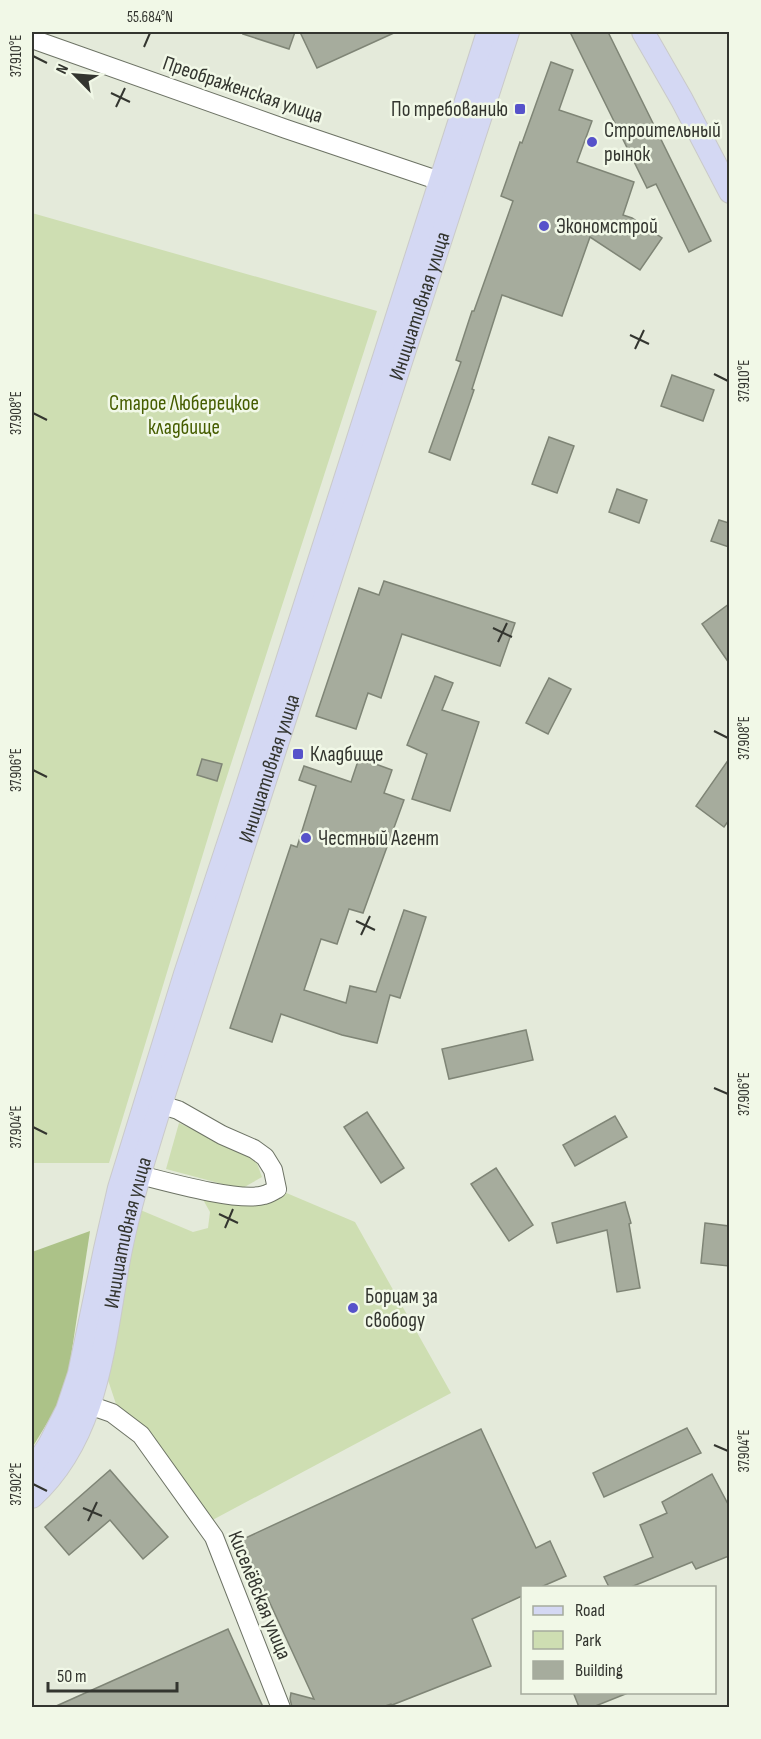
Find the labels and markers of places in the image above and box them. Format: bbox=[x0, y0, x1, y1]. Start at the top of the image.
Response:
place label: По требованию bbox=[391, 97, 508, 122]
marker: По требованию bbox=[513, 102, 527, 116]
place label: Строительный рынок bbox=[604, 118, 721, 167]
marker: Строительный рынок bbox=[585, 135, 599, 149]
place label: Экономстрой bbox=[556, 214, 658, 239]
marker: Экономстрой bbox=[537, 219, 551, 233]
place label: Кладбище bbox=[310, 742, 384, 767]
marker: Кладбище bbox=[291, 747, 305, 761]
place label: Честный Агент bbox=[318, 826, 439, 851]
marker: Честный Агент bbox=[299, 831, 313, 845]
place label: Борцам за свободу bbox=[365, 1284, 438, 1333]
marker: Борцам за свободу bbox=[346, 1301, 360, 1315]

